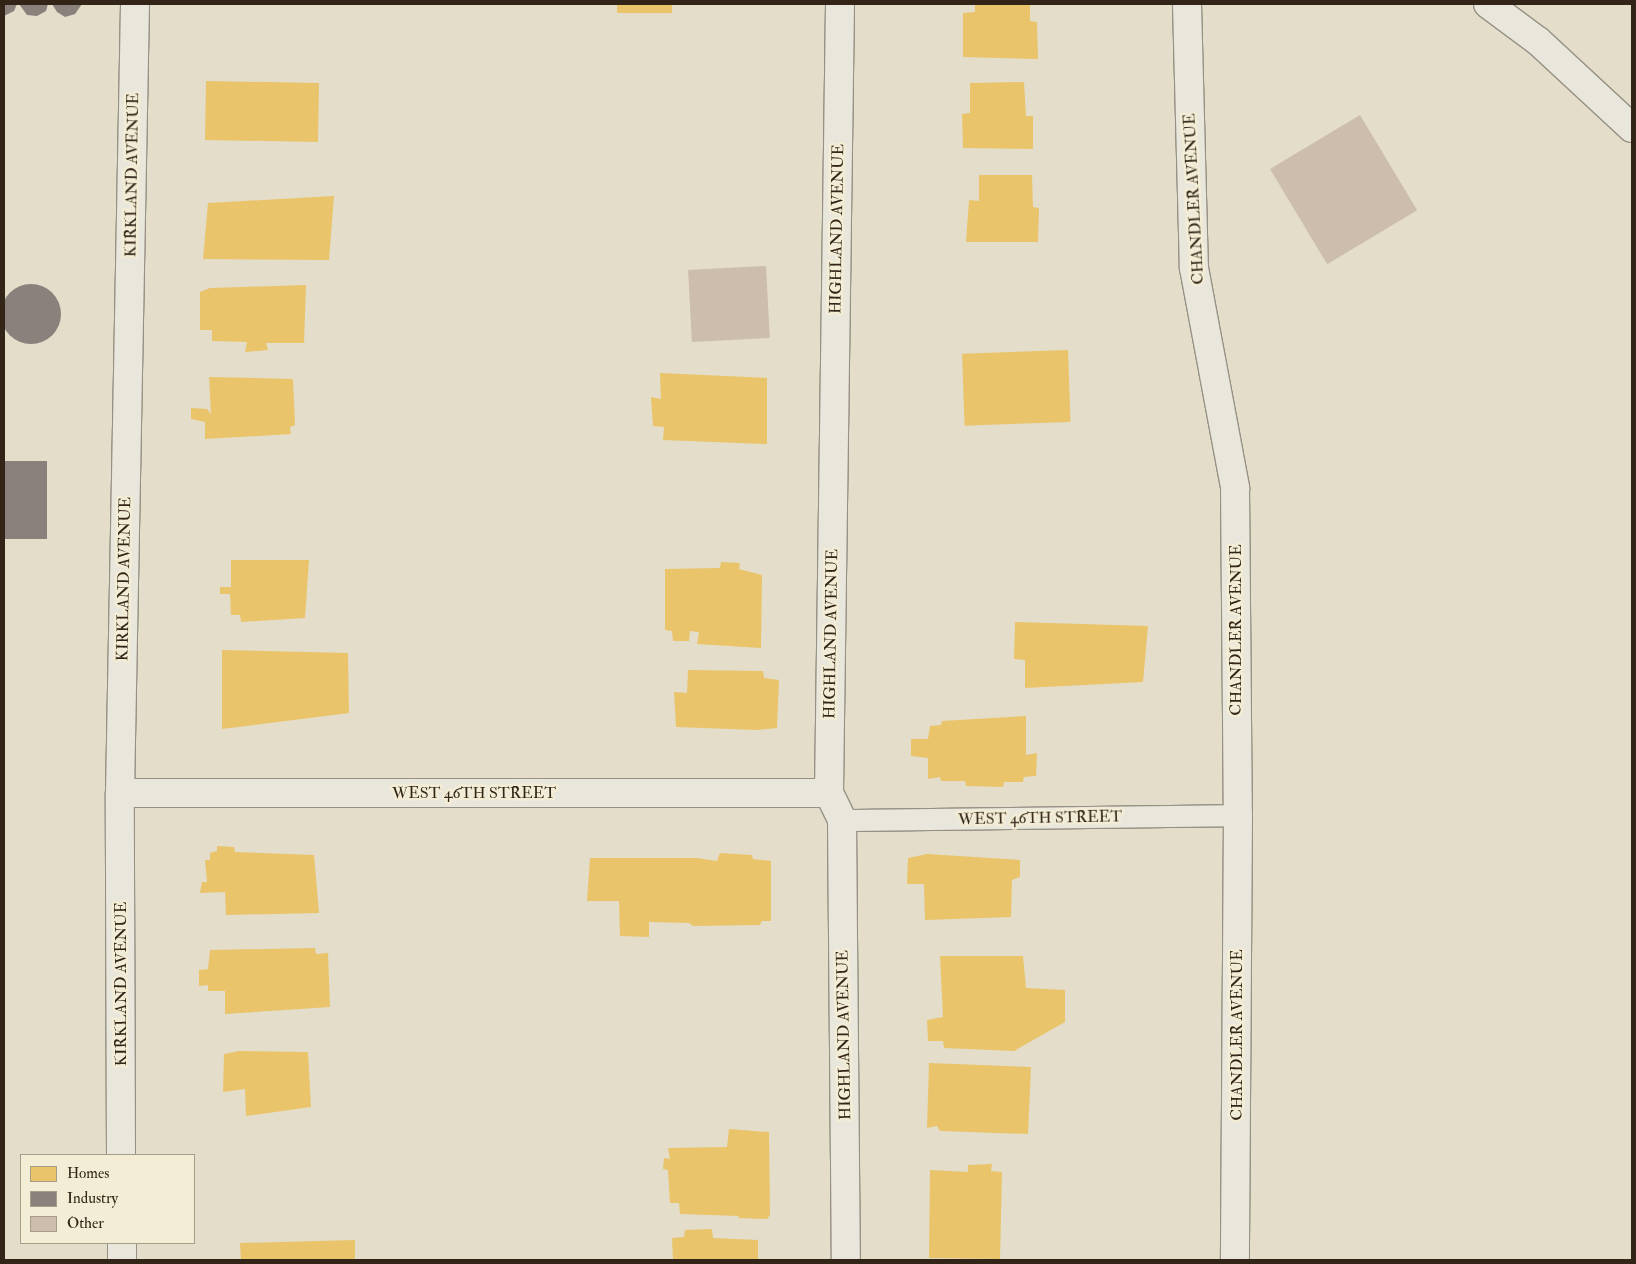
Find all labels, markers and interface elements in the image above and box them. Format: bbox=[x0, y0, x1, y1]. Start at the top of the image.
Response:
street label: KIRKLAND AVENUE bbox=[121, 93, 143, 257]
street label: CHANDLER AVENUE bbox=[1180, 113, 1208, 285]
street label: HIGHLAND AVENUE bbox=[826, 144, 848, 314]
street label: KIRKLAND AVENUE bbox=[113, 497, 135, 661]
street label: CHANDLER AVENUE bbox=[1226, 544, 1246, 716]
street label: HIGHLAND AVENUE bbox=[820, 549, 842, 719]
street label: WEST 46TH STREET bbox=[392, 783, 556, 803]
street label: WEST 46TH STREET bbox=[958, 807, 1122, 829]
street label: KIRKLAND AVENUE bbox=[111, 902, 131, 1066]
street label: CHANDLER AVENUE bbox=[1227, 949, 1247, 1121]
street label: HIGHLAND AVENUE bbox=[833, 950, 855, 1120]
legend bbox=[20, 1154, 195, 1244]
text: Homes bbox=[67, 1164, 109, 1183]
text: Industry bbox=[67, 1189, 118, 1208]
text: Other bbox=[67, 1214, 104, 1233]

